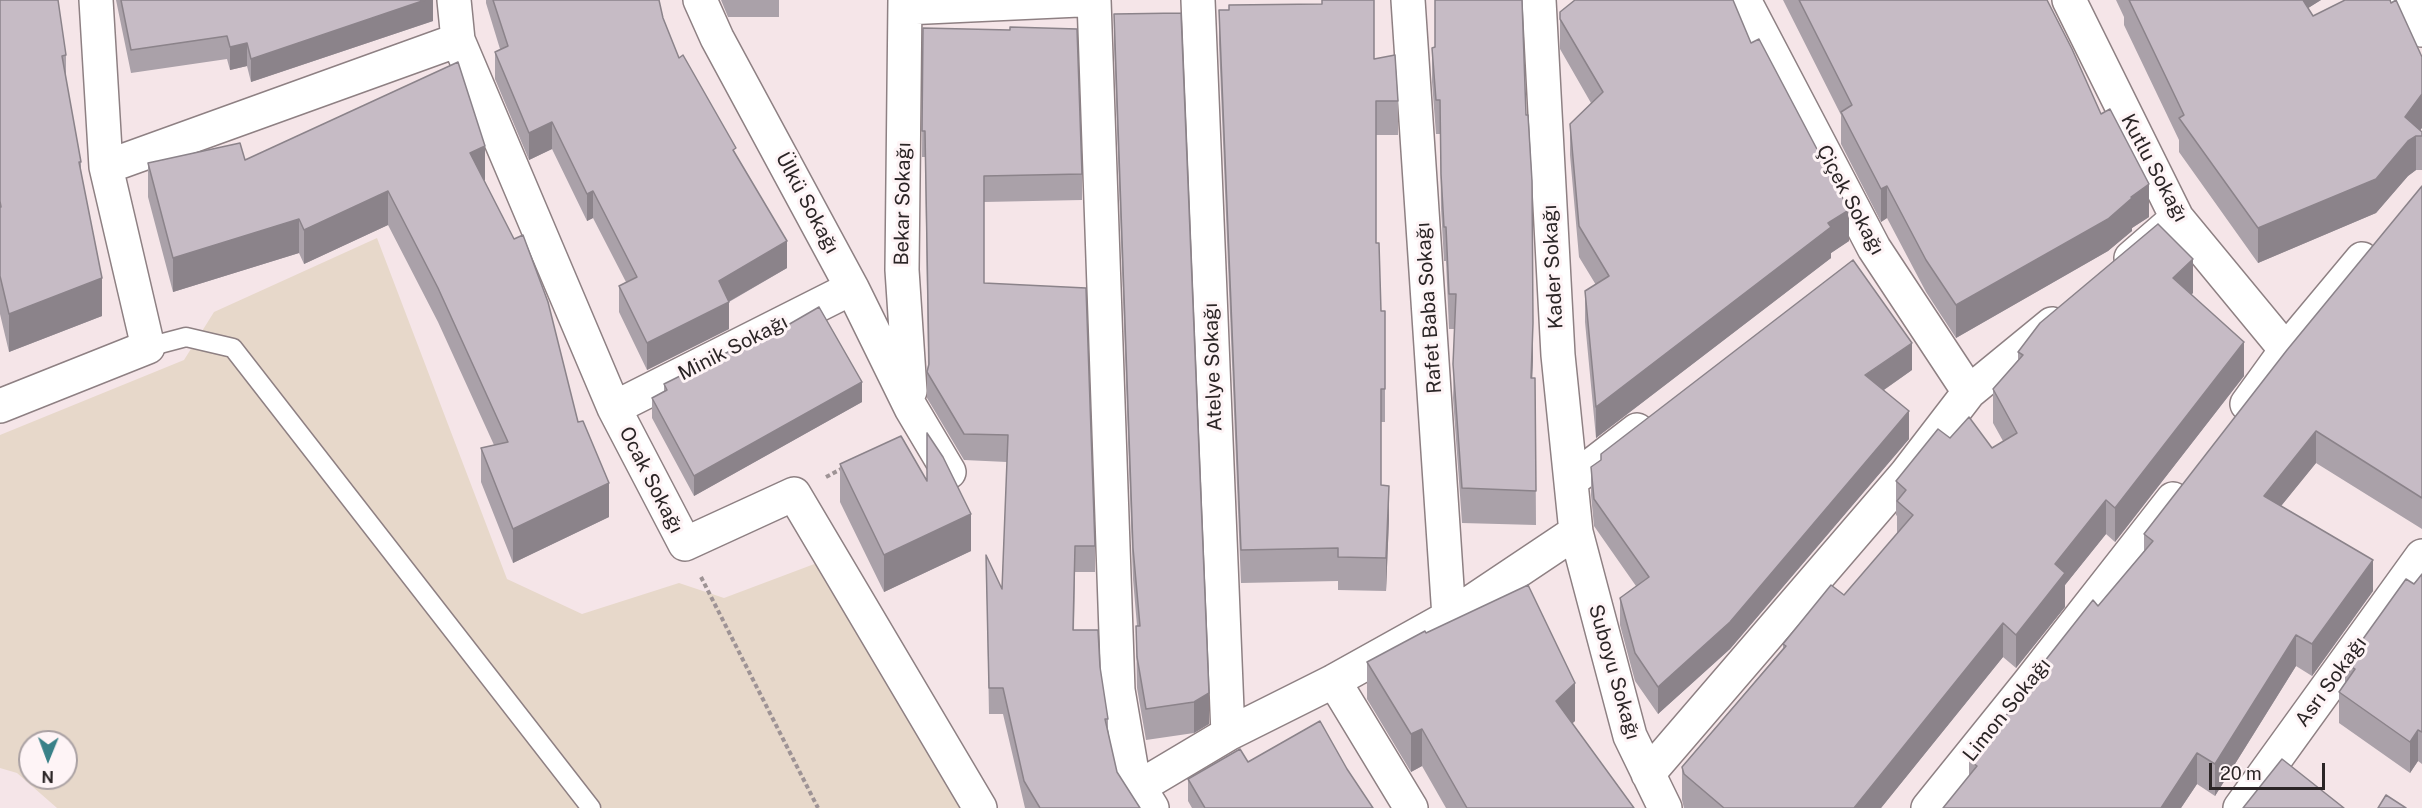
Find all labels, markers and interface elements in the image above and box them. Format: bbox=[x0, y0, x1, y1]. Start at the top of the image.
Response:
street label: Kutlu Sokağı bbox=[2116, 110, 2192, 226]
street label: Çiçek Sokağı bbox=[1811, 141, 1889, 259]
street label: Bekar Sokağı bbox=[890, 142, 916, 266]
street label: Ülkü Sokağı bbox=[770, 148, 844, 258]
street label: Kader Sokağı bbox=[1538, 204, 1568, 330]
street label: Rafet Baba Sokağı bbox=[1411, 222, 1447, 394]
street label: Atelye Sokağı bbox=[1199, 302, 1227, 432]
street label: Minik Sokağı bbox=[674, 310, 792, 386]
street label: Ocak Sokağı bbox=[614, 423, 688, 537]
street label: Suboyu Sokağı bbox=[1583, 602, 1645, 742]
street label: Asrı Sokağı bbox=[2290, 632, 2372, 732]
street label: Limon Sokağı bbox=[1958, 654, 2056, 766]
north arrow bbox=[18, 730, 78, 790]
scale bar bbox=[2212, 751, 2328, 789]
text: 20 m bbox=[2220, 763, 2262, 784]
text: N bbox=[41, 767, 54, 786]

